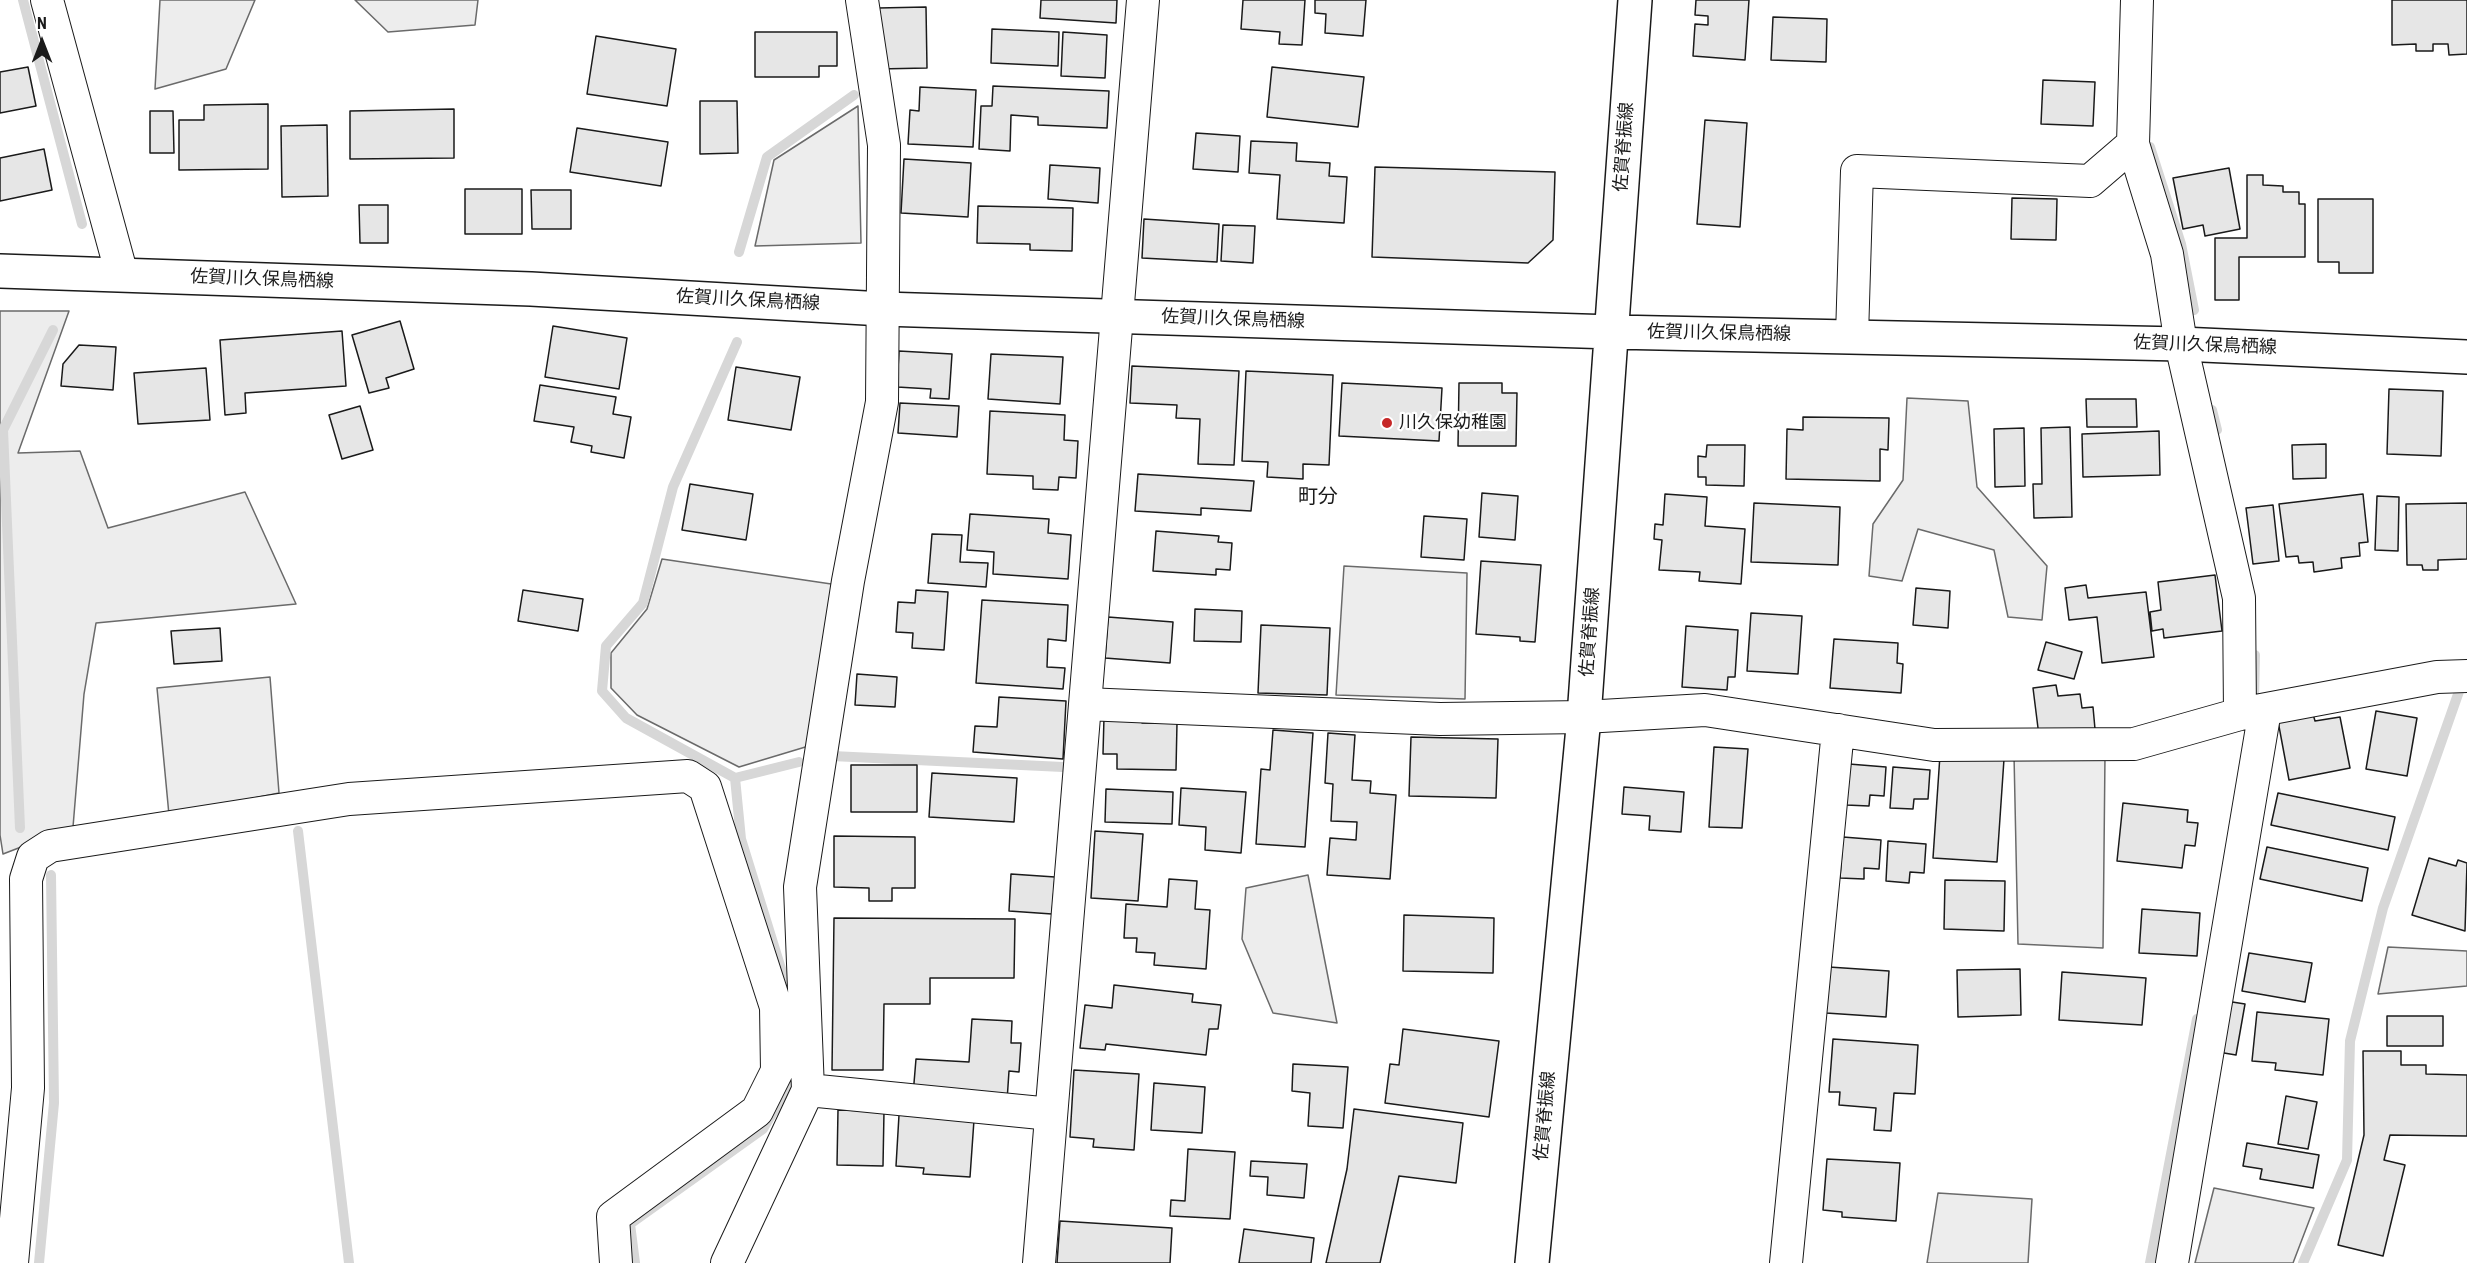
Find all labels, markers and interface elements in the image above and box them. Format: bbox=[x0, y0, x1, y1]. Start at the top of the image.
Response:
north arrow bbox=[12, 12, 72, 72]
text: N bbox=[37, 14, 47, 33]
street label: 佐賀脊振線 bbox=[1611, 101, 1639, 193]
street label: 佐賀川久保鳥栖線 bbox=[190, 267, 334, 293]
street label: 佐賀川久保鳥栖線 bbox=[676, 286, 820, 316]
street label: 佐賀川久保鳥栖線 bbox=[1161, 307, 1305, 333]
street label: 佐賀川久保鳥栖線 bbox=[1647, 322, 1791, 346]
street label: 佐賀川久保鳥栖線 bbox=[2133, 333, 2277, 359]
place label: 川久保幼稚園 bbox=[1399, 412, 1507, 434]
marker: 川久保幼稚園 bbox=[1380, 416, 1394, 430]
district label: 町分 bbox=[1298, 486, 1338, 510]
street label: 佐賀脊振線 bbox=[1577, 586, 1605, 678]
street label: 佐賀脊振線 bbox=[1531, 1070, 1561, 1162]

